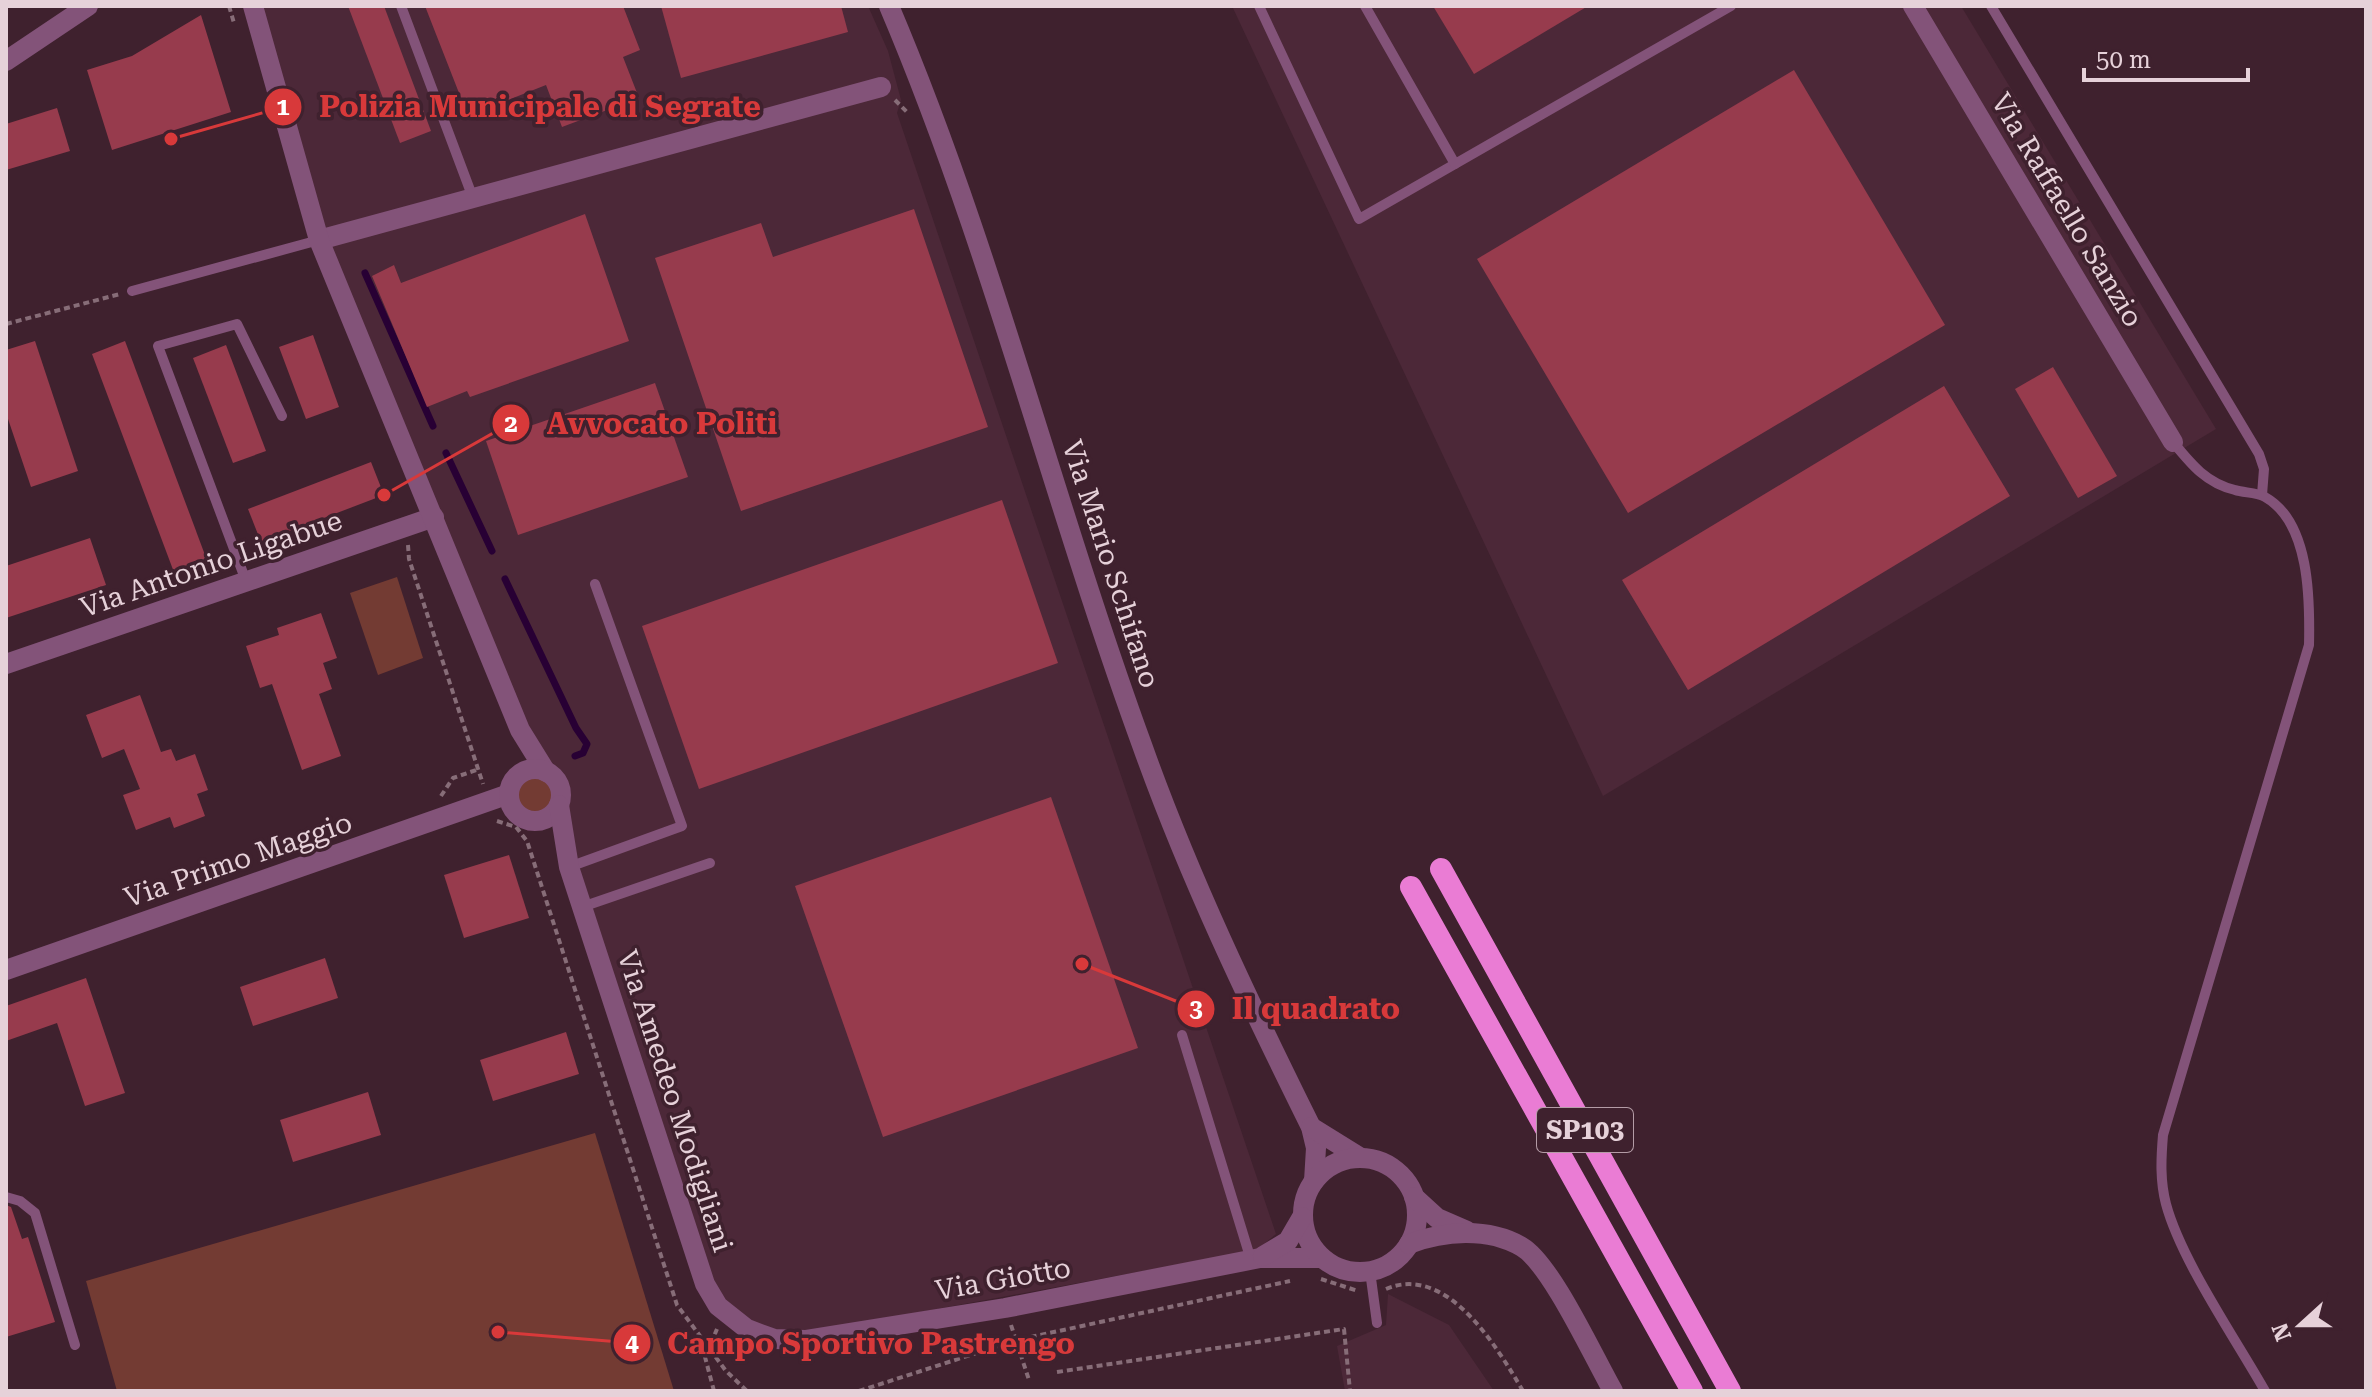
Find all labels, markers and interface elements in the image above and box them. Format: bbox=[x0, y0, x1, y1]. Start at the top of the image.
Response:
scale bar bbox=[2084, 32, 2248, 82]
text: 50 m bbox=[2096, 46, 2151, 74]
callout: Polizia Municipale di Segrate bbox=[263, 80, 777, 134]
street label: Via Raffaello Sanzio bbox=[1984, 87, 2150, 333]
text: Polizia Municipale di Segrate bbox=[319, 89, 761, 124]
text: 1 bbox=[276, 93, 290, 121]
callout: Avvocato Politi bbox=[491, 396, 793, 450]
text: Avvocato Politi bbox=[547, 406, 777, 441]
text: 2 bbox=[504, 410, 518, 438]
street label: Via Mario Schifano bbox=[1055, 436, 1167, 692]
street label: Via Antonio Ligabue bbox=[76, 504, 346, 624]
street label: Via Primo Maggio bbox=[120, 806, 356, 914]
street label: Via Amedeo Modigliani bbox=[611, 946, 739, 1256]
callout: Il quadrato bbox=[1176, 982, 1416, 1036]
text: Il quadrato bbox=[1232, 991, 1400, 1026]
text: 3 bbox=[1189, 995, 1203, 1023]
road number: SP103 bbox=[1537, 1108, 1633, 1152]
street label: Via Giotto bbox=[933, 1251, 1073, 1307]
north arrow bbox=[2260, 1285, 2340, 1365]
callout: Campo Sportivo Pastrengo bbox=[612, 1316, 1091, 1370]
text: N bbox=[2267, 1320, 2297, 1344]
text: Campo Sportivo Pastrengo bbox=[667, 1326, 1075, 1361]
text: 4 bbox=[625, 1329, 639, 1357]

